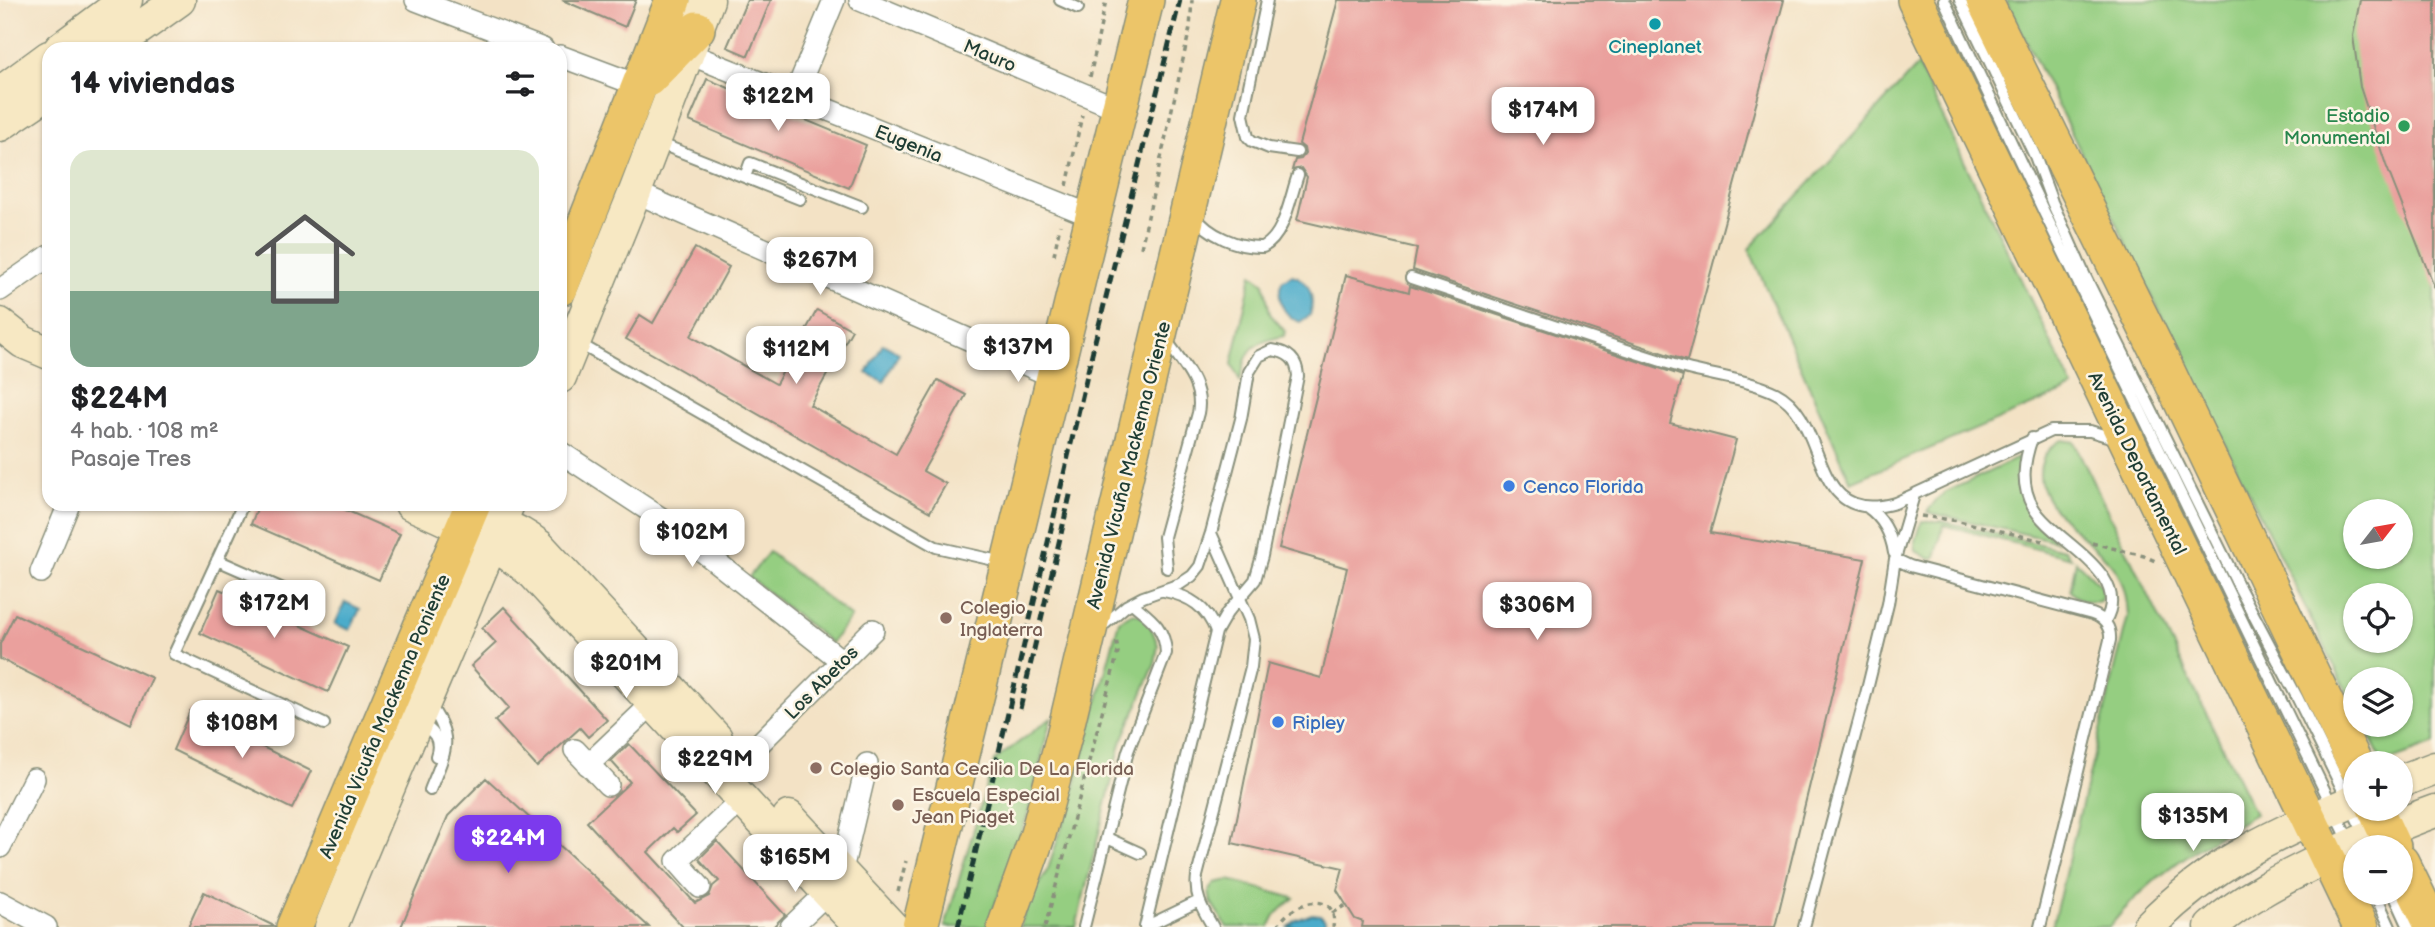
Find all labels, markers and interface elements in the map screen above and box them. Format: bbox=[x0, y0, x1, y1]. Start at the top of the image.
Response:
marker: Cineplanet bbox=[1647, 16, 1663, 32]
street label: Mauro bbox=[960, 35, 1019, 78]
place label: Cineplanet bbox=[1608, 36, 1702, 59]
icon: filters bbox=[501, 65, 539, 103]
text: 14 viviendas bbox=[70, 66, 235, 102]
pin: $122M bbox=[729, 74, 827, 133]
text: $122M bbox=[742, 82, 814, 110]
pin: $174M bbox=[1494, 88, 1592, 147]
text: $174M bbox=[1508, 96, 1578, 124]
place label: Estadio Monumental bbox=[2284, 105, 2390, 150]
marker: Estadio Monumental bbox=[2396, 118, 2412, 134]
street label: Eugenia bbox=[871, 120, 946, 168]
icon: home bbox=[242, 196, 368, 322]
pin: $267M bbox=[771, 238, 869, 297]
text: $267M bbox=[782, 246, 858, 274]
street label: Avenida Vicuña Mackenna Oriente bbox=[1083, 319, 1176, 611]
pin: $137M bbox=[969, 324, 1067, 384]
pin: $112M bbox=[747, 326, 845, 386]
text: $137M bbox=[983, 333, 1053, 361]
text: $112M bbox=[762, 335, 830, 363]
street label: Avenida Departamental bbox=[2082, 368, 2191, 559]
text: $224M bbox=[70, 381, 168, 417]
text: 4 hab. · 108 m² bbox=[70, 417, 219, 445]
text: Pasaje Tres bbox=[70, 445, 191, 473]
place label: Cenco Florida bbox=[1523, 476, 1644, 499]
marker: Cenco Florida bbox=[1501, 478, 1517, 494]
north arrow bbox=[2343, 499, 2413, 569]
map controls bbox=[2343, 499, 2413, 905]
pin: $102M bbox=[643, 510, 741, 569]
text: $102M bbox=[656, 518, 728, 546]
street label: Avenida Vicuña Mackenna Poniente bbox=[315, 571, 456, 862]
pin: $172M bbox=[225, 580, 323, 640]
pin: $306M bbox=[1488, 582, 1586, 642]
button: locate bbox=[2343, 583, 2413, 653]
text: $172M bbox=[238, 589, 310, 617]
text: $306M bbox=[1499, 591, 1575, 619]
place label: Colegio Inglaterra bbox=[960, 597, 1043, 642]
marker: Colegio Inglaterra bbox=[938, 610, 954, 626]
pin: $201M bbox=[577, 640, 675, 700]
street label: Los Abetos bbox=[780, 641, 864, 725]
text: $201M bbox=[590, 649, 662, 677]
button: layers bbox=[2343, 667, 2413, 737]
pin: $108M bbox=[193, 700, 291, 760]
text: $108M bbox=[206, 709, 278, 737]
place label: Ripley bbox=[1292, 712, 1345, 735]
marker: Ripley bbox=[1270, 714, 1286, 730]
pin: $229M bbox=[666, 736, 764, 796]
text: $229M bbox=[677, 745, 753, 773]
button: + bbox=[2343, 751, 2413, 821]
place label: Colegio Santa Cecilia De La Florida bbox=[830, 758, 1134, 781]
marker: Colegio Santa Cecilia De La Florida bbox=[808, 760, 824, 776]
place label: Escuela Especial Jean Piaget bbox=[912, 784, 1060, 829]
pin: $135M bbox=[2144, 794, 2242, 853]
marker: Escuela Especial Jean Piaget bbox=[890, 797, 906, 813]
text: $135M bbox=[2157, 802, 2229, 830]
pin: $224M bbox=[459, 816, 557, 875]
text: $224M bbox=[470, 824, 546, 852]
pin: $165M bbox=[746, 834, 844, 894]
button: − bbox=[2343, 835, 2413, 905]
text: $165M bbox=[759, 843, 831, 871]

